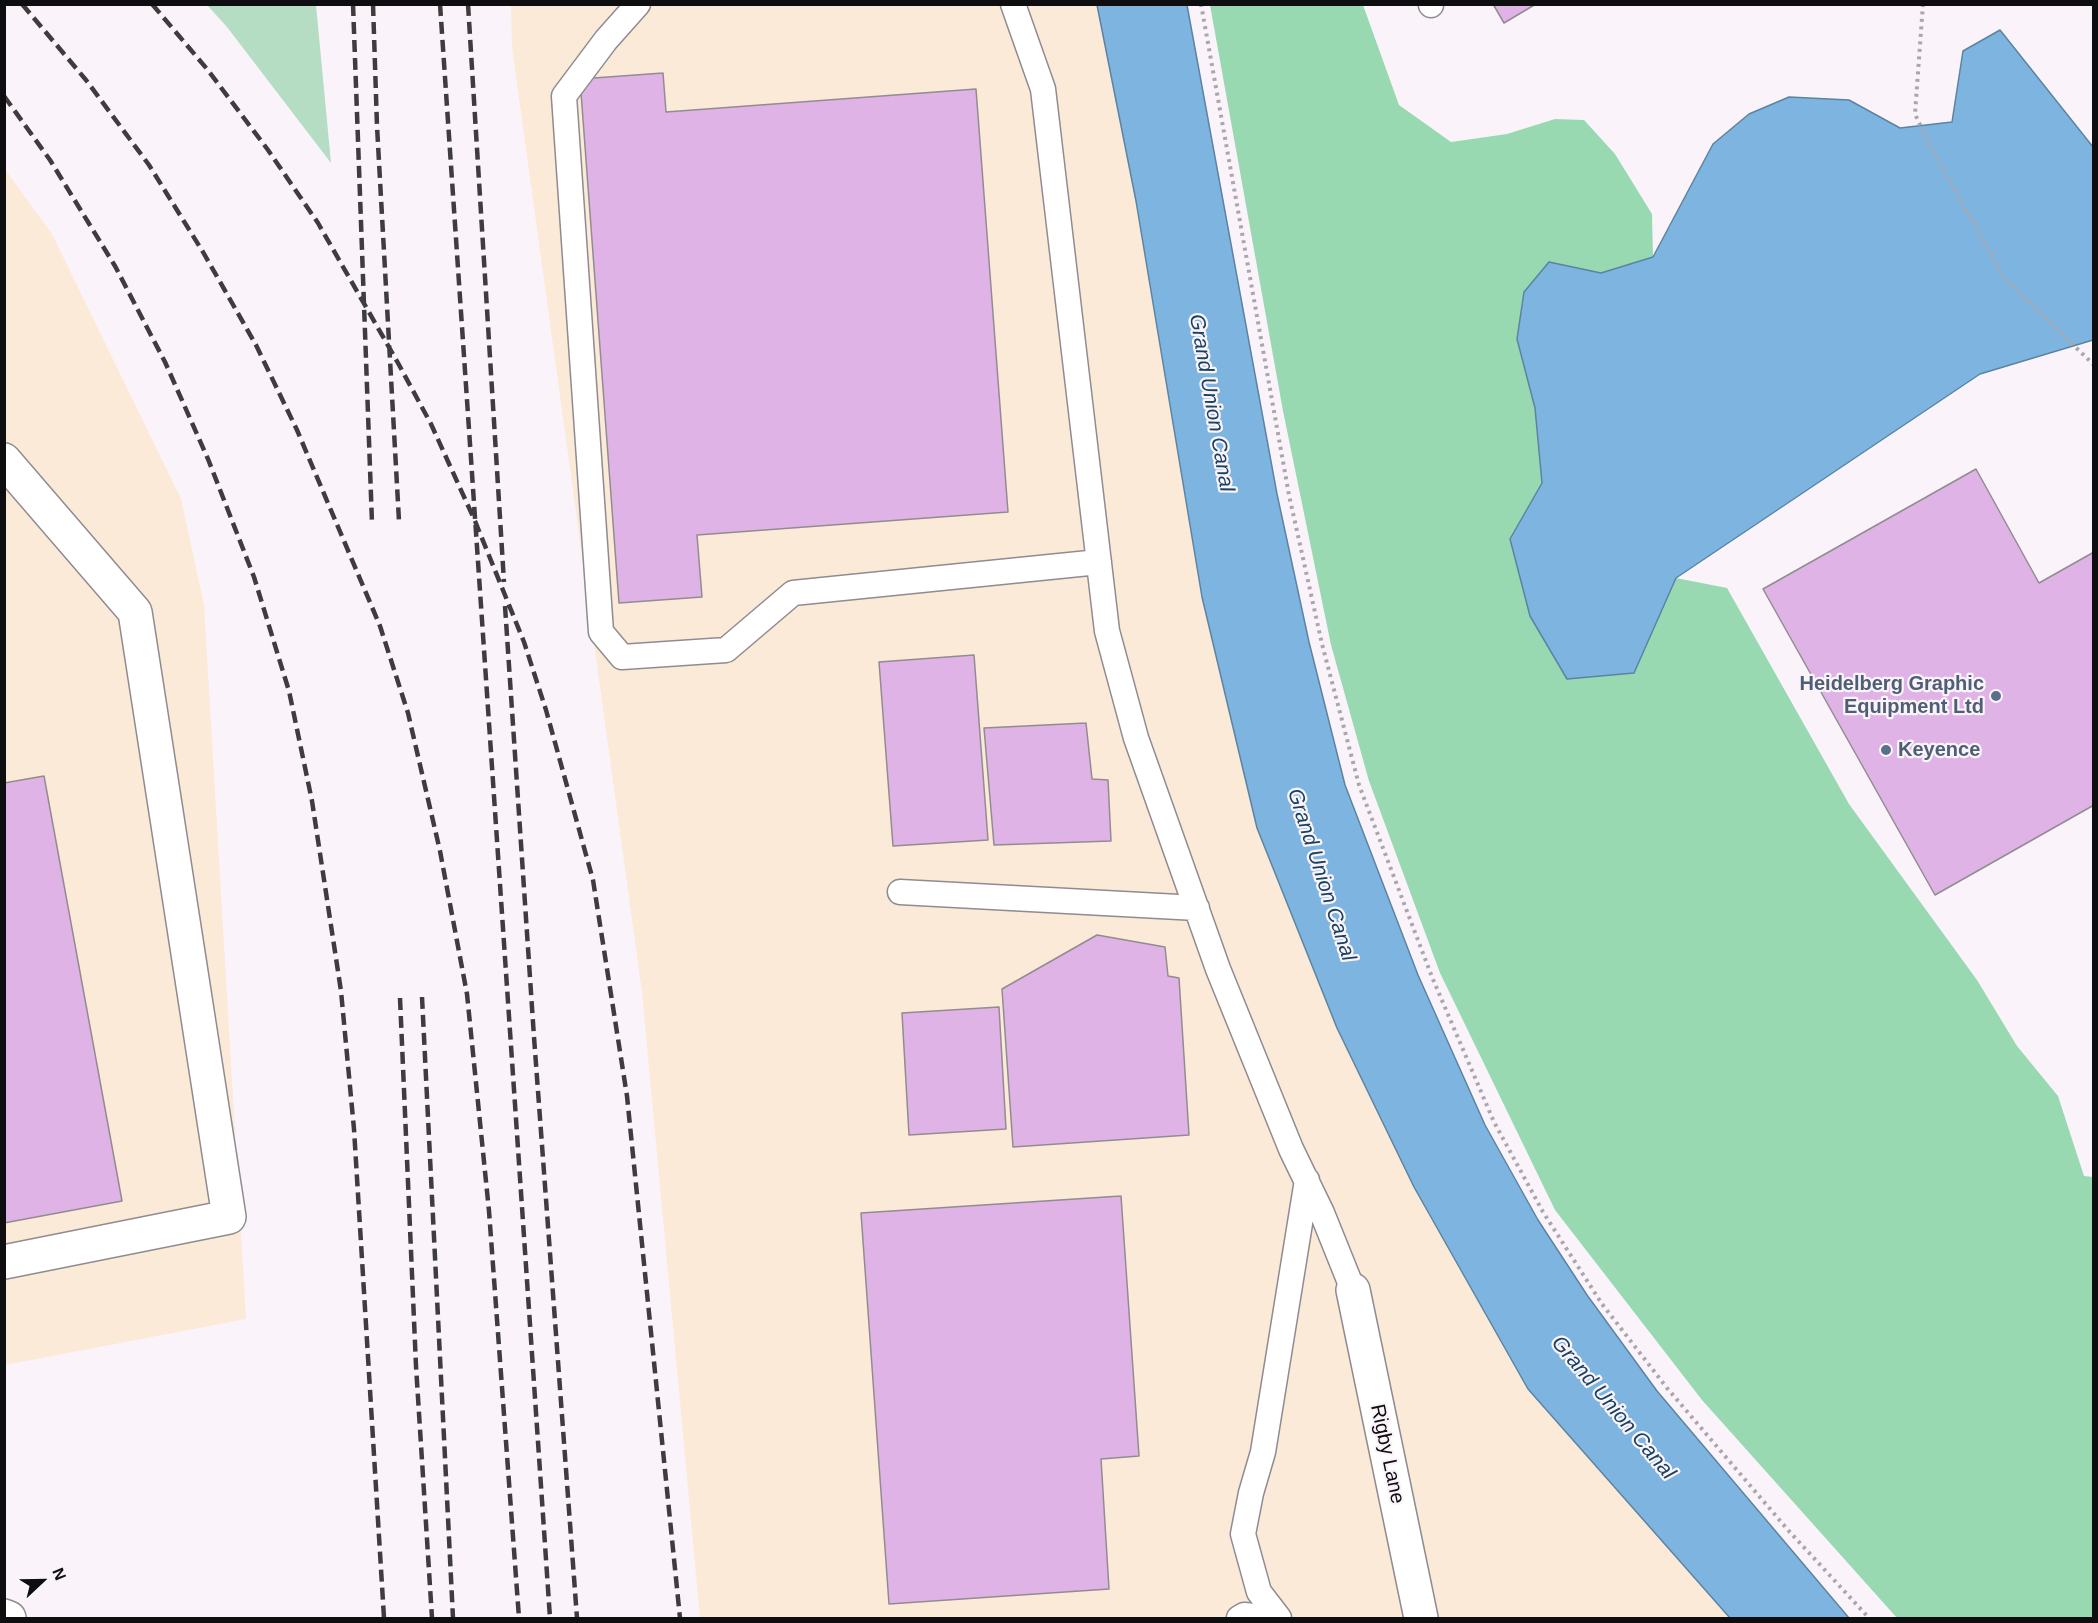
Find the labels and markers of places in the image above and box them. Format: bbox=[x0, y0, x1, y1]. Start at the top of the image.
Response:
place label: Heidelberg Graphic Equipment Ltd bbox=[1800, 672, 1984, 719]
marker: Heidelberg Graphic Equipment Ltd bbox=[1989, 689, 2003, 703]
place label: Keyence bbox=[1898, 738, 1980, 762]
marker: Keyence bbox=[1879, 743, 1893, 757]

